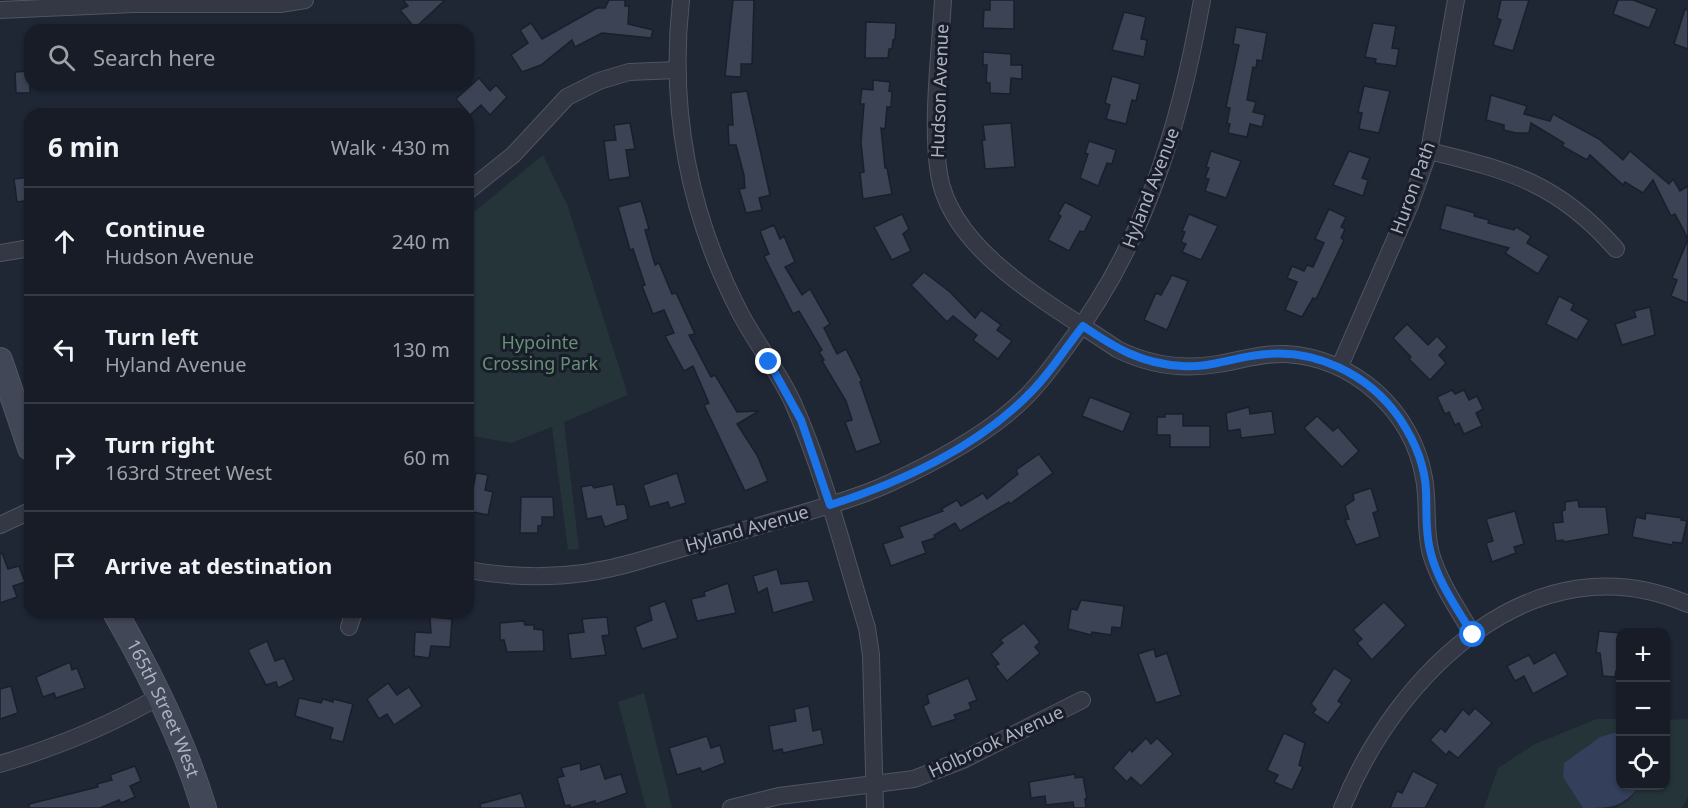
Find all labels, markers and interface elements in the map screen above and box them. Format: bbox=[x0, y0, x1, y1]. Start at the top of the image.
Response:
search box bbox=[24, 24, 474, 90]
street label: Hudson Avenue bbox=[925, 24, 953, 158]
icon: search bbox=[45, 41, 78, 74]
text: Search here bbox=[93, 42, 215, 72]
street label: Hyland Avenue bbox=[1116, 124, 1184, 251]
text: 6 min bbox=[48, 129, 120, 165]
text: Walk · 430 m bbox=[331, 134, 450, 161]
street label: Huron Path bbox=[1384, 138, 1440, 237]
text: Continue bbox=[105, 213, 205, 243]
icon: ahead bbox=[48, 225, 81, 258]
text: 240 m bbox=[392, 228, 450, 255]
text: Hudson Avenue bbox=[105, 243, 254, 270]
text: Turn left bbox=[105, 321, 199, 351]
park label: Hypointe Crossing Park bbox=[482, 330, 598, 375]
icon: left bbox=[48, 333, 81, 366]
text: 130 m bbox=[392, 336, 450, 363]
route end bbox=[755, 348, 781, 374]
text: Hyland Avenue bbox=[105, 351, 246, 378]
text: Turn right bbox=[105, 429, 215, 459]
icon: right bbox=[48, 441, 81, 474]
text: 60 m bbox=[403, 444, 450, 471]
text: 163rd Street West bbox=[105, 459, 272, 486]
street label: Hyland Avenue bbox=[682, 499, 811, 557]
icon: arrive bbox=[48, 549, 81, 582]
text: Arrive at destination bbox=[105, 550, 332, 580]
route start bbox=[1459, 621, 1485, 647]
map controls bbox=[1616, 628, 1670, 790]
button: + bbox=[1616, 628, 1670, 682]
street label: 165th Street West bbox=[122, 635, 206, 781]
button: − bbox=[1616, 682, 1670, 736]
street label: Holbrook Avenue bbox=[924, 699, 1067, 783]
button: locate bbox=[1616, 736, 1670, 790]

